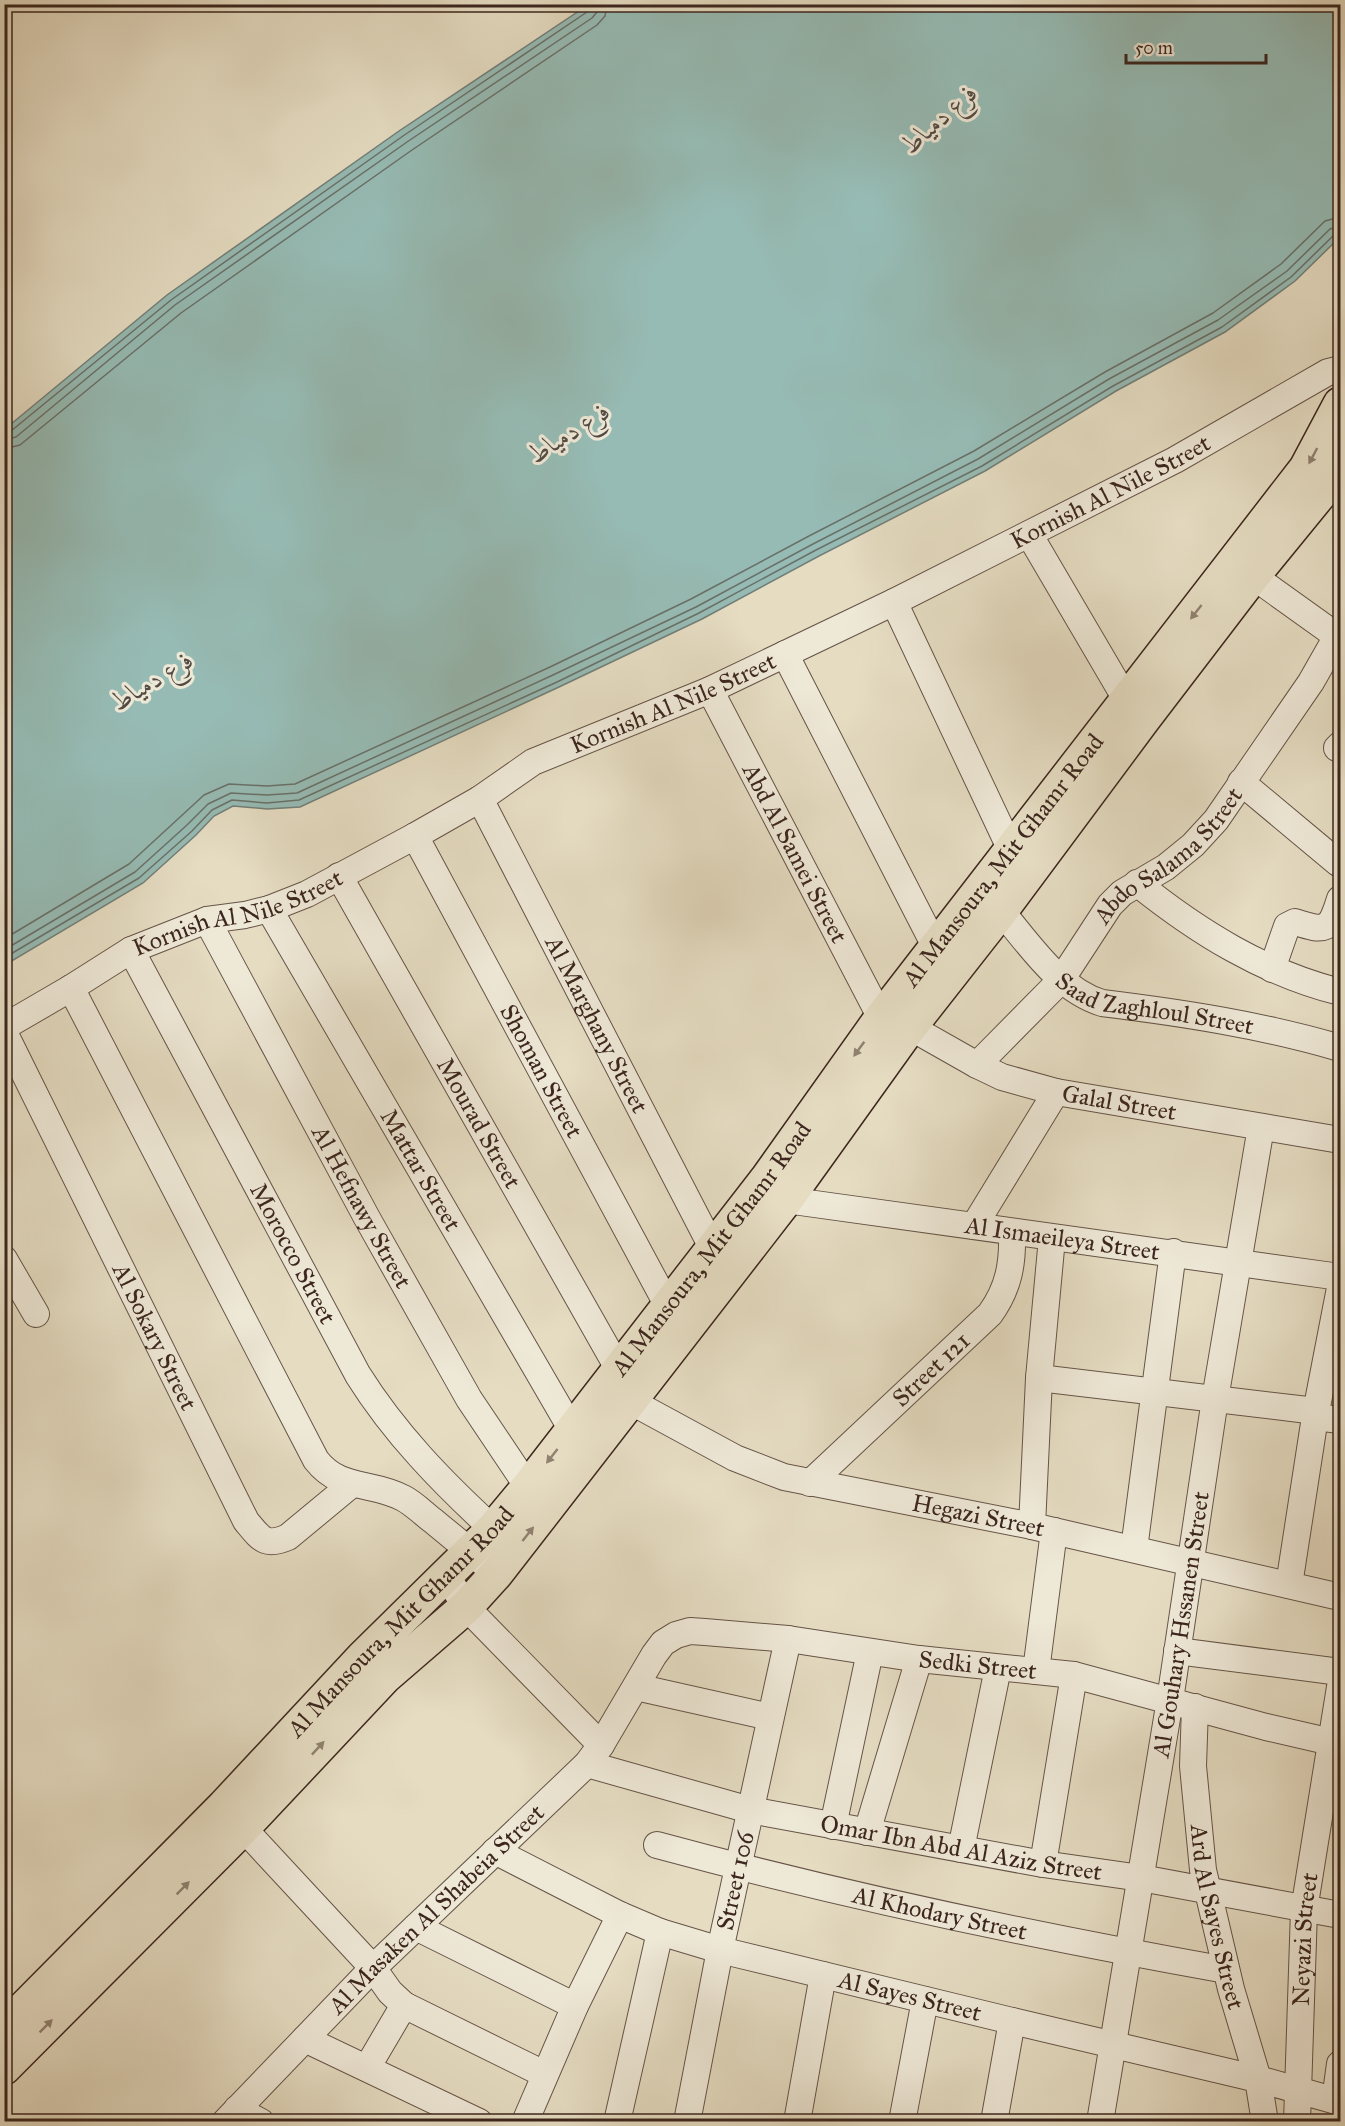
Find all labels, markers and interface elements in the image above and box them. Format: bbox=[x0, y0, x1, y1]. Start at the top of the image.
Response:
scale bar bbox=[1126, 27, 1266, 65]
text: 50 m bbox=[1135, 37, 1173, 59]
water label: فرع دمياط bbox=[894, 76, 988, 164]
water label: فرع دمياط bbox=[522, 394, 619, 475]
street label: Kornish Al Nile Street bbox=[1005, 428, 1216, 556]
one-way arrow bbox=[1308, 448, 1318, 465]
one-way arrow bbox=[1190, 604, 1203, 620]
water label: فرع دمياط bbox=[105, 643, 202, 722]
street label: Kornish Al Nile Street bbox=[566, 646, 781, 760]
street label: Al Mansoura, Mit Ghamr Road bbox=[895, 728, 1110, 994]
street label: Abd Al Samei Street bbox=[735, 757, 854, 948]
street label: Abdo Salama Street bbox=[1086, 781, 1249, 930]
street label: Kornish Al Nile Street bbox=[128, 862, 348, 963]
street label: Al Marghany Street bbox=[538, 930, 655, 1119]
street label: Saad Zaghloul Street bbox=[1049, 966, 1257, 1041]
street label: Shoman Street bbox=[493, 999, 590, 1144]
one-way arrow bbox=[854, 1041, 865, 1057]
street label: Mourad Street bbox=[430, 1052, 528, 1194]
street label: Galal Street bbox=[1060, 1078, 1179, 1127]
street label: Mattar Street bbox=[374, 1104, 468, 1237]
street label: Al Mansoura, Mit Ghamr Road bbox=[604, 1116, 818, 1383]
street label: Al Hefnawy Street bbox=[305, 1119, 419, 1294]
street label: Morocco Street bbox=[243, 1178, 343, 1329]
street label: Al Ismaeileya Street bbox=[962, 1210, 1162, 1267]
street label: Al Sokary Street bbox=[105, 1257, 204, 1416]
street label: Street 121 bbox=[886, 1326, 976, 1413]
one-way arrow bbox=[546, 1448, 559, 1464]
street label: Hegazi Street bbox=[909, 1488, 1048, 1544]
street label: Al Gouhary Hssanen Street bbox=[1146, 1489, 1216, 1761]
street label: Al Mansoura, Mit Ghamr Road bbox=[280, 1500, 521, 1744]
one-way arrow bbox=[521, 1526, 533, 1541]
street label: Sedki Street bbox=[917, 1644, 1039, 1686]
one-way arrow bbox=[311, 1741, 325, 1755]
street label: Al Masaken Al Shabeia Street bbox=[321, 1797, 551, 2021]
street label: Omar Ibn Abd Al Aziz Street bbox=[818, 1808, 1104, 1887]
street label: Ard Al Sayes Street bbox=[1184, 1822, 1251, 2013]
street label: Street 106 bbox=[710, 1828, 761, 1933]
street label: Neyazi Street bbox=[1286, 1870, 1325, 2006]
street label: Al Khodary Street bbox=[849, 1879, 1030, 1947]
one-way arrow bbox=[176, 1882, 190, 1896]
street label: Al Sayes Street bbox=[834, 1964, 985, 2028]
one-way arrow bbox=[38, 2020, 52, 2034]

